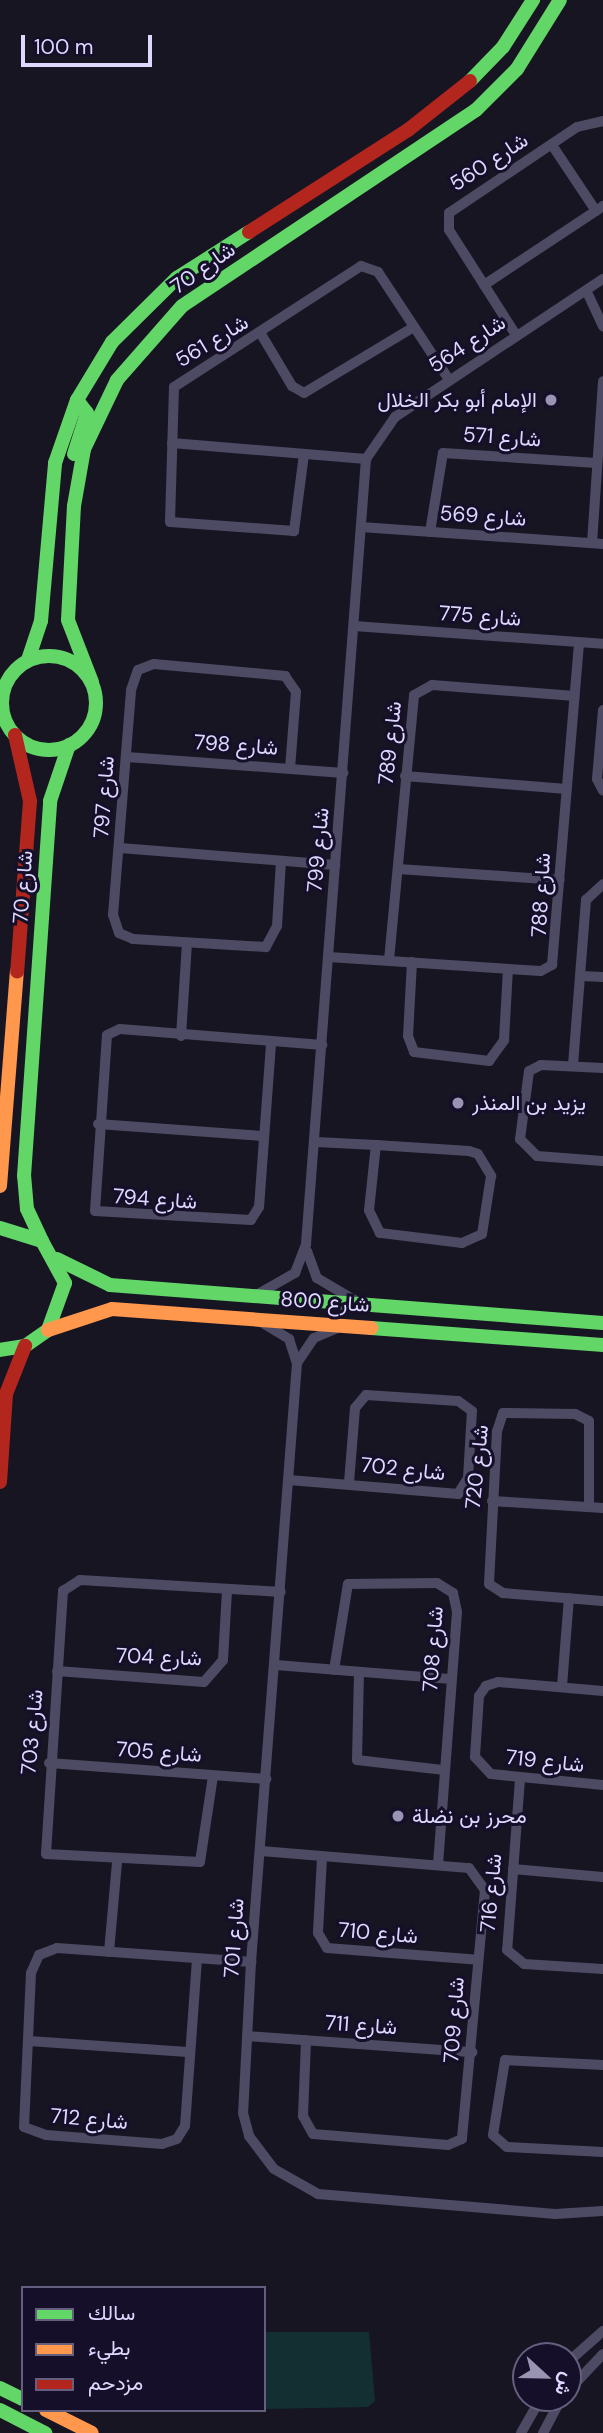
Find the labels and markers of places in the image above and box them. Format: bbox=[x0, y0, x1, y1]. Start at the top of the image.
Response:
place label: الإمام أبو بكر الخلال bbox=[377, 387, 537, 413]
marker: الإمام أبو بكر الخلال bbox=[543, 392, 559, 408]
place label: يزيد بن المنذر bbox=[472, 1090, 586, 1116]
marker: يزيد بن المنذر bbox=[450, 1095, 466, 1111]
place label: محرز بن نضلة bbox=[412, 1803, 527, 1829]
marker: محرز بن نضلة bbox=[390, 1808, 406, 1824]

